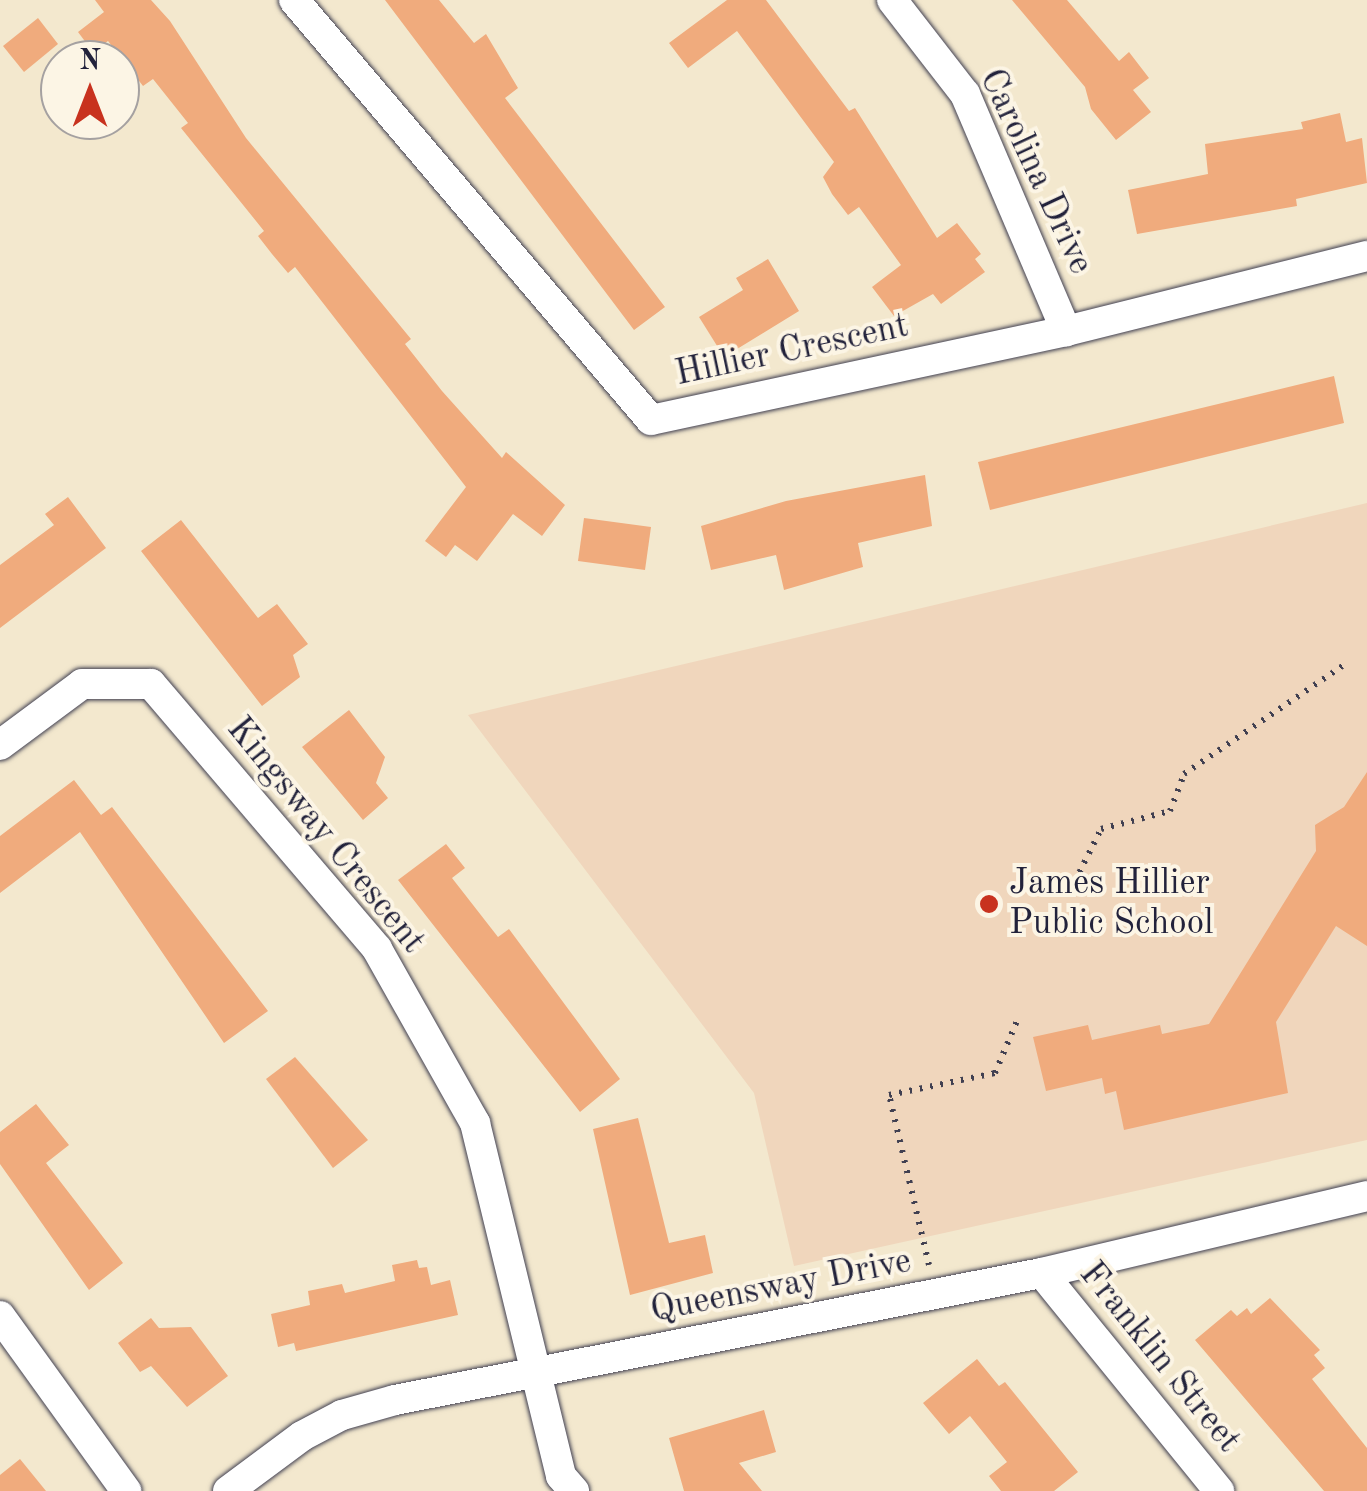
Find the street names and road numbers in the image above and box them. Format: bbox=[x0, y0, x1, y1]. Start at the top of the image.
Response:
street label: Carolina Drive bbox=[969, 63, 1101, 281]
street label: Hillier Crescent bbox=[672, 306, 912, 396]
street label: Kingsway Crescent bbox=[217, 709, 433, 963]
street label: Queensway Drive bbox=[647, 1241, 915, 1333]
street label: Franklin Street bbox=[1069, 1254, 1249, 1462]

